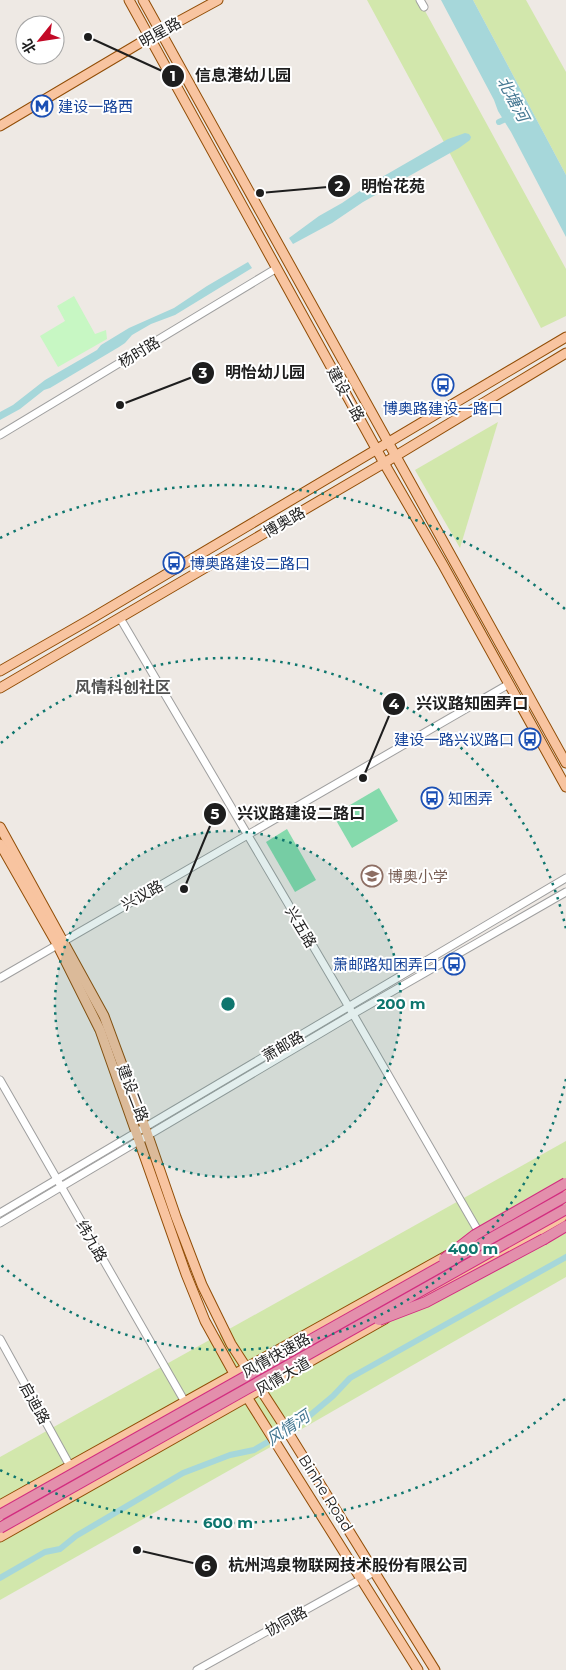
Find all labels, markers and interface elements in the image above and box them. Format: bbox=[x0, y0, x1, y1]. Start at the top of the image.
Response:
street label: 明星路 bbox=[136, 13, 184, 51]
north arrow bbox=[15, 15, 65, 65]
text: 北 bbox=[17, 36, 40, 57]
callout: 信息港幼儿园 bbox=[160, 60, 301, 91]
text: 1 bbox=[170, 66, 176, 85]
text: 信息港幼儿园 bbox=[195, 66, 291, 85]
water label: 北塘河 bbox=[493, 73, 534, 127]
metro station icon: 建设一路西 bbox=[30, 94, 54, 118]
place label: 建设一路西 bbox=[58, 97, 133, 116]
callout: 明怡花苑 bbox=[326, 170, 435, 201]
text: 2 bbox=[335, 176, 344, 195]
text: 明怡花苑 bbox=[361, 177, 425, 196]
street label: 杨时路 bbox=[115, 332, 163, 372]
callout: 明怡幼儿园 bbox=[190, 357, 315, 388]
text: 3 bbox=[198, 363, 208, 382]
text: 明怡幼儿园 bbox=[225, 363, 305, 382]
street label: 建设一路 bbox=[323, 363, 369, 425]
bus stop icon: 博奥路建设一路口 bbox=[431, 373, 455, 397]
place label: 博奥路建设一路口 bbox=[383, 399, 503, 418]
street label: 博奥路 bbox=[260, 503, 308, 541]
bus stop icon: 博奥路建设二路口 bbox=[162, 551, 186, 575]
place label: 博奥路建设二路口 bbox=[190, 554, 310, 573]
district label: 风情科创社区 bbox=[75, 678, 171, 697]
callout: 兴议路知困弄口 bbox=[381, 688, 538, 719]
text: 4 bbox=[389, 694, 400, 713]
text: 兴议路知困弄口 bbox=[416, 694, 528, 713]
bus stop icon: 建设一路兴议路口 bbox=[518, 727, 542, 751]
place label: 建设一路兴议路口 bbox=[394, 730, 514, 749]
bus stop icon: 知困弄 bbox=[420, 786, 444, 810]
place label: 知困弄 bbox=[448, 789, 493, 808]
callout: 兴议路建设二路口 bbox=[202, 798, 375, 829]
text: 5 bbox=[211, 804, 220, 823]
text: 兴议路建设二路口 bbox=[237, 804, 365, 823]
school or university icon: 博奥小学 bbox=[360, 864, 384, 888]
place label: 博奥小学 bbox=[388, 867, 448, 886]
street label: 兴议路 bbox=[118, 876, 166, 914]
street label: 兴五路 bbox=[281, 903, 321, 951]
bus stop icon: 萧邮路知困弄口 bbox=[442, 952, 466, 976]
place label: 萧邮路知困弄口 bbox=[333, 955, 438, 974]
text: 200 m bbox=[376, 994, 426, 1013]
centre of rings bbox=[219, 995, 237, 1013]
street label: 萧邮路 bbox=[259, 1027, 307, 1065]
street label: 建设二路 bbox=[113, 1062, 153, 1124]
street label: 纬九路 bbox=[73, 1217, 111, 1265]
text: 400 m bbox=[448, 1239, 498, 1258]
street label: 风情快速路 bbox=[239, 1329, 313, 1381]
street label: 风情大道 bbox=[252, 1353, 314, 1399]
street label: 启迪路 bbox=[16, 1379, 54, 1427]
water label: 风情河 bbox=[263, 1405, 316, 1449]
street label: Binhe Road bbox=[295, 1451, 357, 1535]
text: 600 m bbox=[203, 1513, 253, 1532]
callout: 杭州鸿泉物联网技术股份有限公司 bbox=[193, 1550, 478, 1581]
text: 6 bbox=[201, 1556, 211, 1575]
text: 杭州鸿泉物联网技术股份有限公司 bbox=[228, 1556, 468, 1575]
street label: 协同路 bbox=[262, 1602, 310, 1640]

